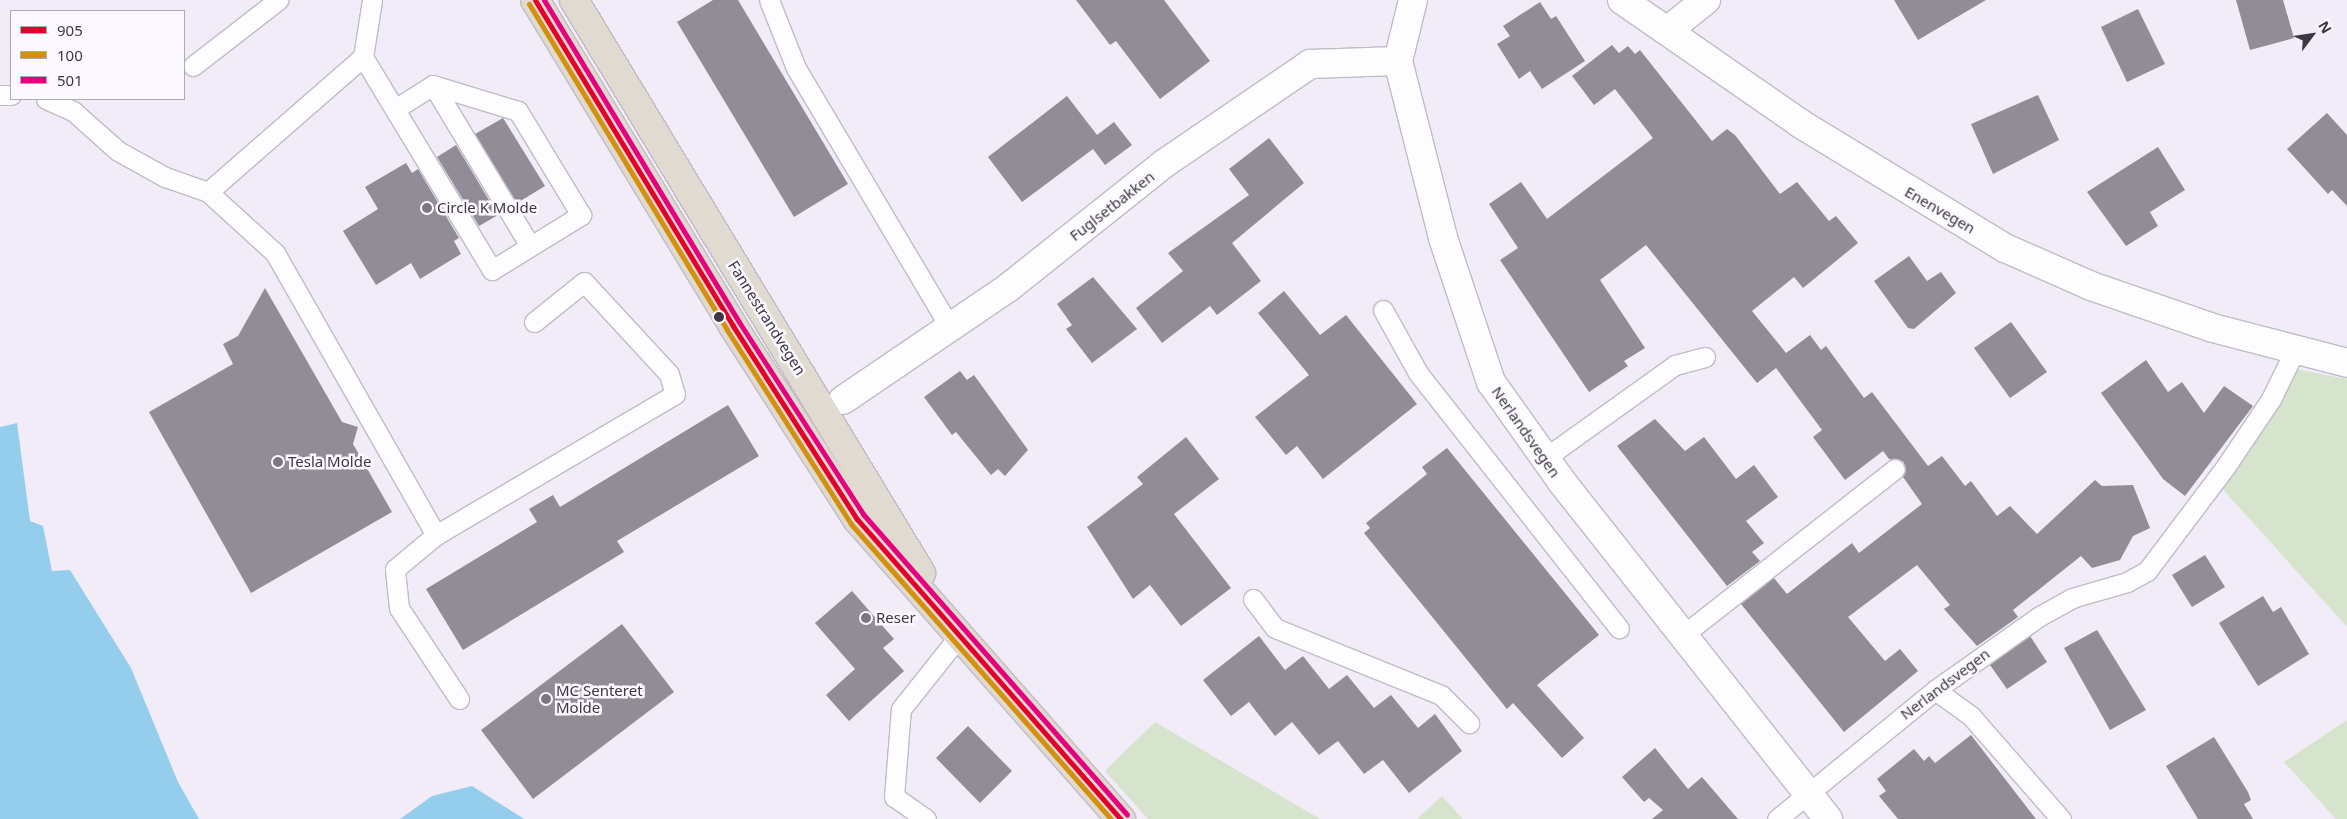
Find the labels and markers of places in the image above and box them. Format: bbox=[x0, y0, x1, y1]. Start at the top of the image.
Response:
place label: Circle K Molde bbox=[437, 199, 537, 217]
marker: Circle K Molde bbox=[421, 202, 433, 214]
unlabelled marker bbox=[714, 312, 724, 322]
place label: Tesla Molde bbox=[288, 453, 371, 471]
marker: Tesla Molde bbox=[272, 456, 284, 468]
place label: Reser bbox=[876, 609, 916, 627]
marker: Reser bbox=[860, 612, 872, 624]
place label: MC Senteret Molde bbox=[556, 681, 643, 716]
marker: MC Senteret Molde bbox=[540, 693, 552, 705]

